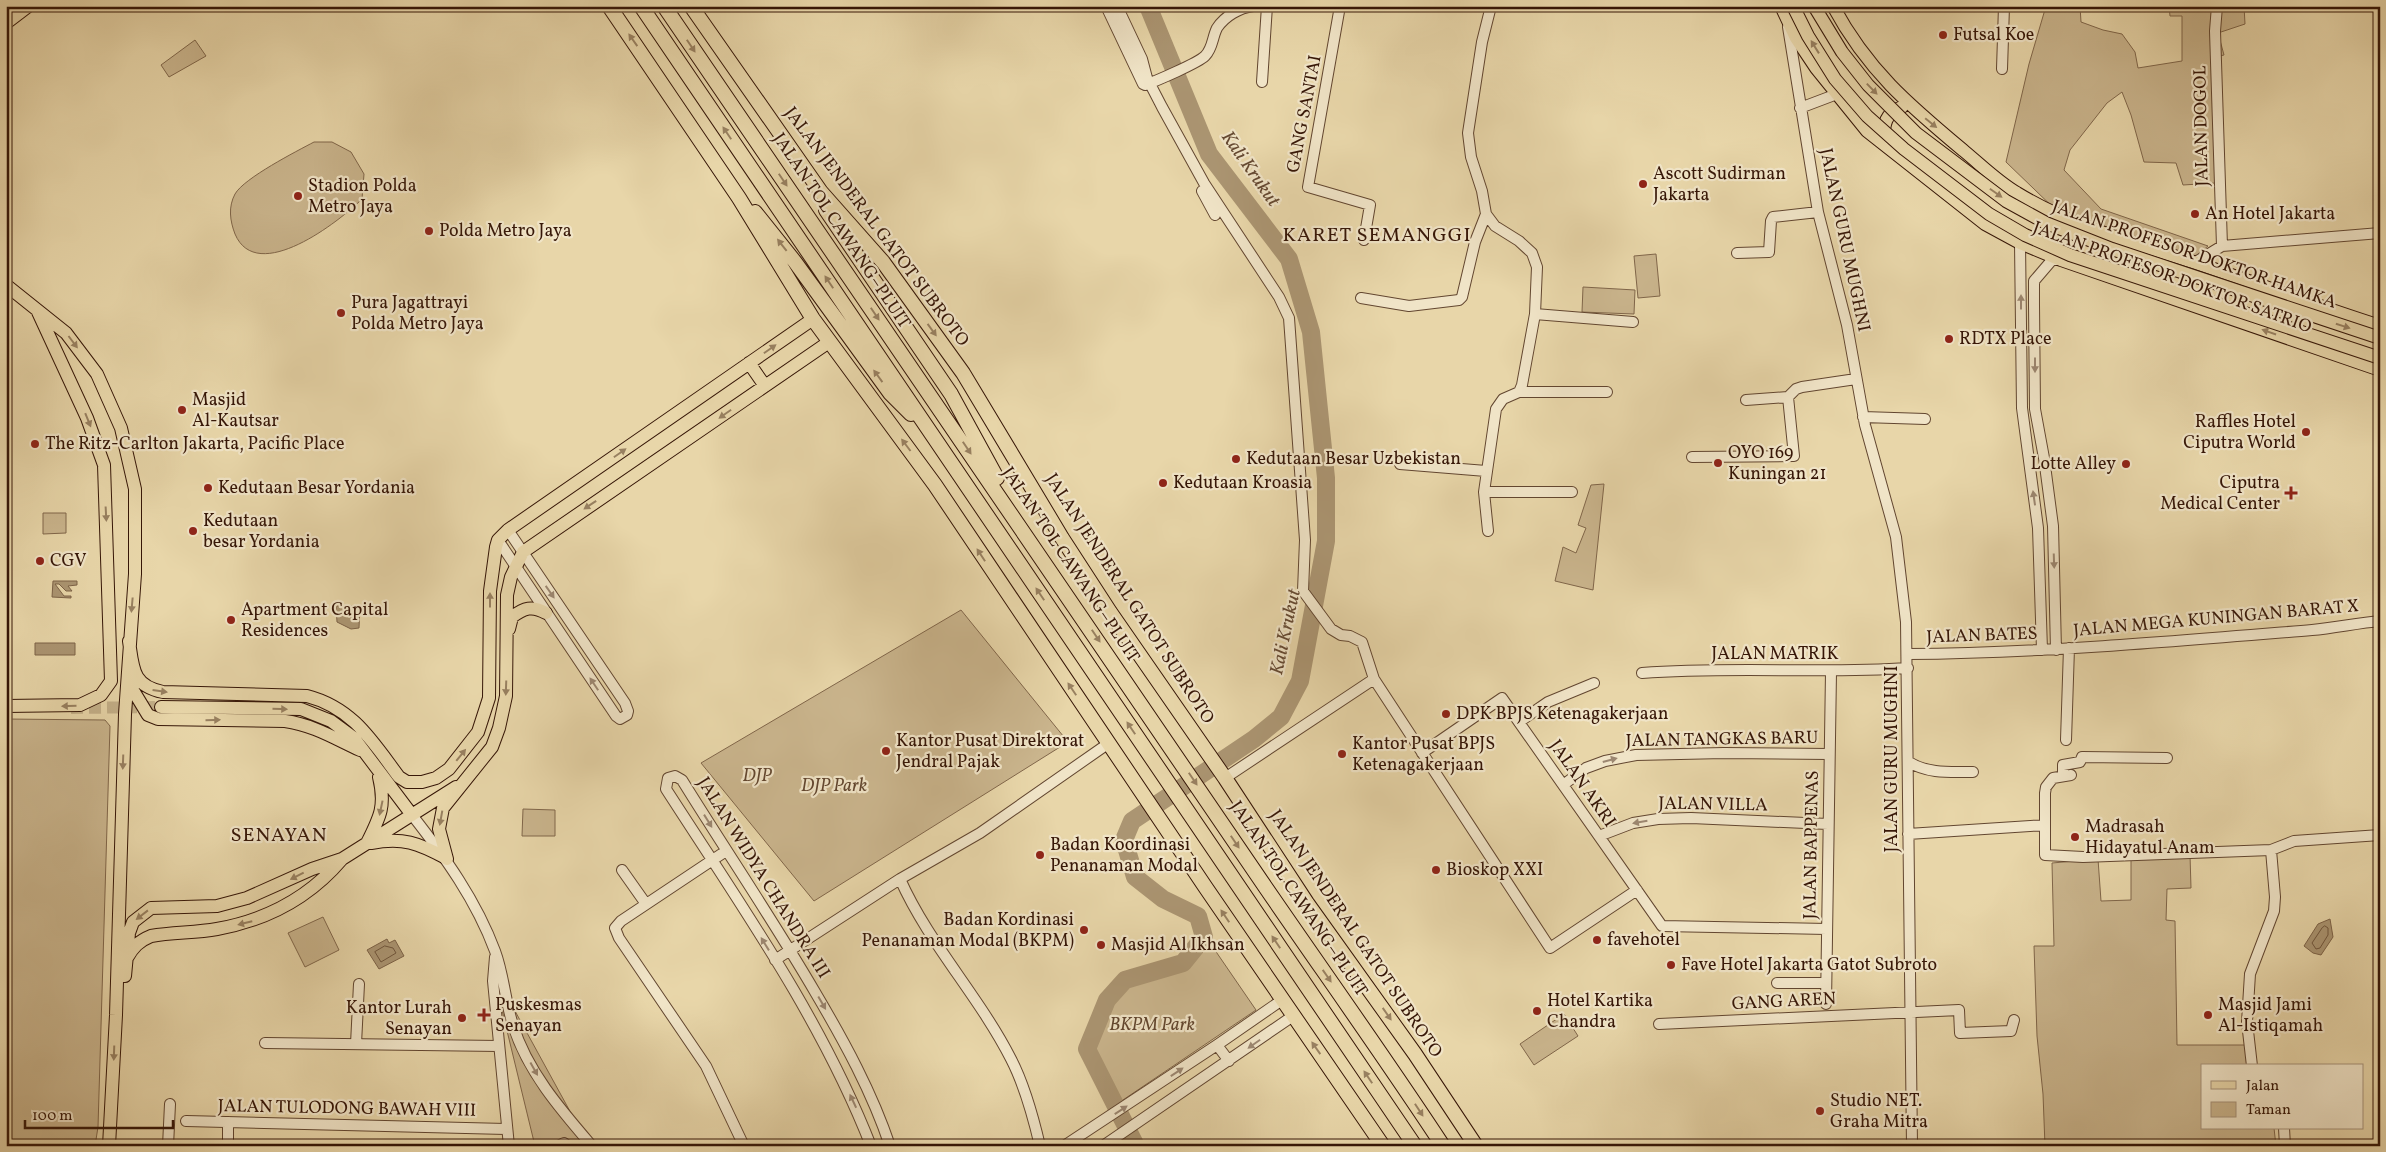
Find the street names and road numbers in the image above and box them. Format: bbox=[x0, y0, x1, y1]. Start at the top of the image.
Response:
street label: GANG SANTAI bbox=[1281, 53, 1329, 175]
street label: JALAN DOGOL bbox=[2188, 65, 2216, 187]
street label: JALAN JENDERAL GATOT SUBROTO bbox=[778, 102, 974, 352]
street label: JALAN TOL CAWANG–PLUIT bbox=[766, 128, 916, 334]
street label: JALAN GURU MUGHNI bbox=[1812, 146, 1876, 334]
street label: JALAN PROFESOR DOKTOR HAMKA bbox=[2048, 194, 2340, 316]
street label: JALAN PROFESOR DOKTOR SATRIO bbox=[2029, 216, 2315, 340]
street label: JALAN TOL CAWANG–PLUIT bbox=[995, 462, 1145, 668]
street label: JALAN JENDERAL GATOT SUBROTO bbox=[1038, 469, 1220, 729]
street label: JALAN MEGA KUNINGAN BARAT X bbox=[2072, 594, 2360, 644]
street label: JALAN BATES bbox=[1926, 622, 2038, 650]
street label: JALAN MATRIK bbox=[1711, 642, 1839, 667]
street label: JALAN GURU MUGHNI bbox=[1880, 665, 1905, 853]
street label: JALAN TANGKAS BARU bbox=[1626, 726, 1818, 754]
street label: JALAN AKRI bbox=[1543, 735, 1621, 833]
street label: JALAN BAPPENAS bbox=[1798, 770, 1826, 920]
street label: JALAN WIDYA CHANDRA III bbox=[691, 772, 835, 984]
street label: JALAN VILLA bbox=[1658, 792, 1768, 818]
street label: JALAN TOL CAWANG–PLUIT bbox=[1223, 796, 1373, 1002]
street label: JALAN JENDERAL GATOT SUBROTO bbox=[1262, 805, 1448, 1063]
street label: GANG AREN bbox=[1731, 987, 1837, 1017]
street label: JALAN TULODONG BAWAH VIII bbox=[218, 1094, 476, 1124]

